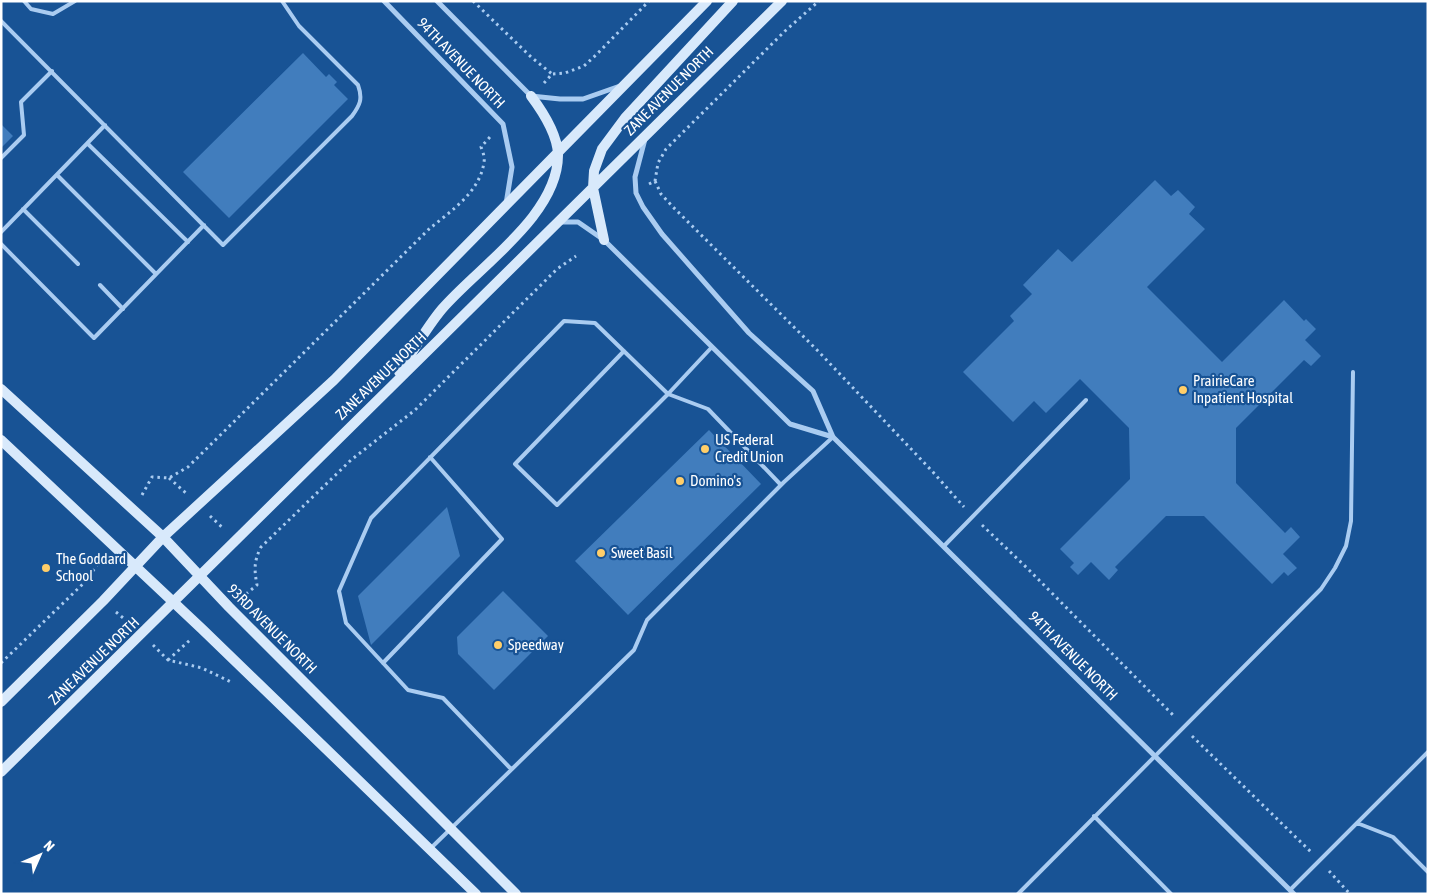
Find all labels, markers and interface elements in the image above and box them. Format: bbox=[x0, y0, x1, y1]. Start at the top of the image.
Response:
street label: 94TH AVENUE NORTH bbox=[414, 14, 509, 111]
street label: ZANE AVENUE NORTH bbox=[621, 43, 717, 139]
street label: ZANE AVENUE NORTH bbox=[332, 328, 429, 423]
place label: PrairieCare Inpatient Hospital bbox=[1193, 372, 1293, 406]
marker: PrairieCare Inpatient Hospital bbox=[1177, 384, 1189, 396]
place label: US Federal Credit Union bbox=[715, 431, 784, 465]
marker: US Federal Credit Union bbox=[699, 443, 711, 455]
place label: Domino's bbox=[690, 472, 741, 489]
marker: Domino's bbox=[674, 475, 686, 487]
place label: Sweet Basil bbox=[611, 544, 673, 561]
marker: Sweet Basil bbox=[595, 547, 607, 559]
place label: The Goddard School bbox=[56, 550, 126, 584]
marker: The Goddard School bbox=[40, 562, 52, 574]
street label: 93RD AVENUE NORTH bbox=[224, 580, 321, 677]
street label: 94TH AVENUE NORTH bbox=[1025, 608, 1121, 704]
street label: ZANE AVENUE NORTH bbox=[45, 613, 142, 708]
place label: Speedway bbox=[508, 636, 564, 653]
marker: Speedway bbox=[492, 639, 504, 651]
north arrow bbox=[15, 830, 65, 880]
text: N bbox=[41, 837, 58, 854]

